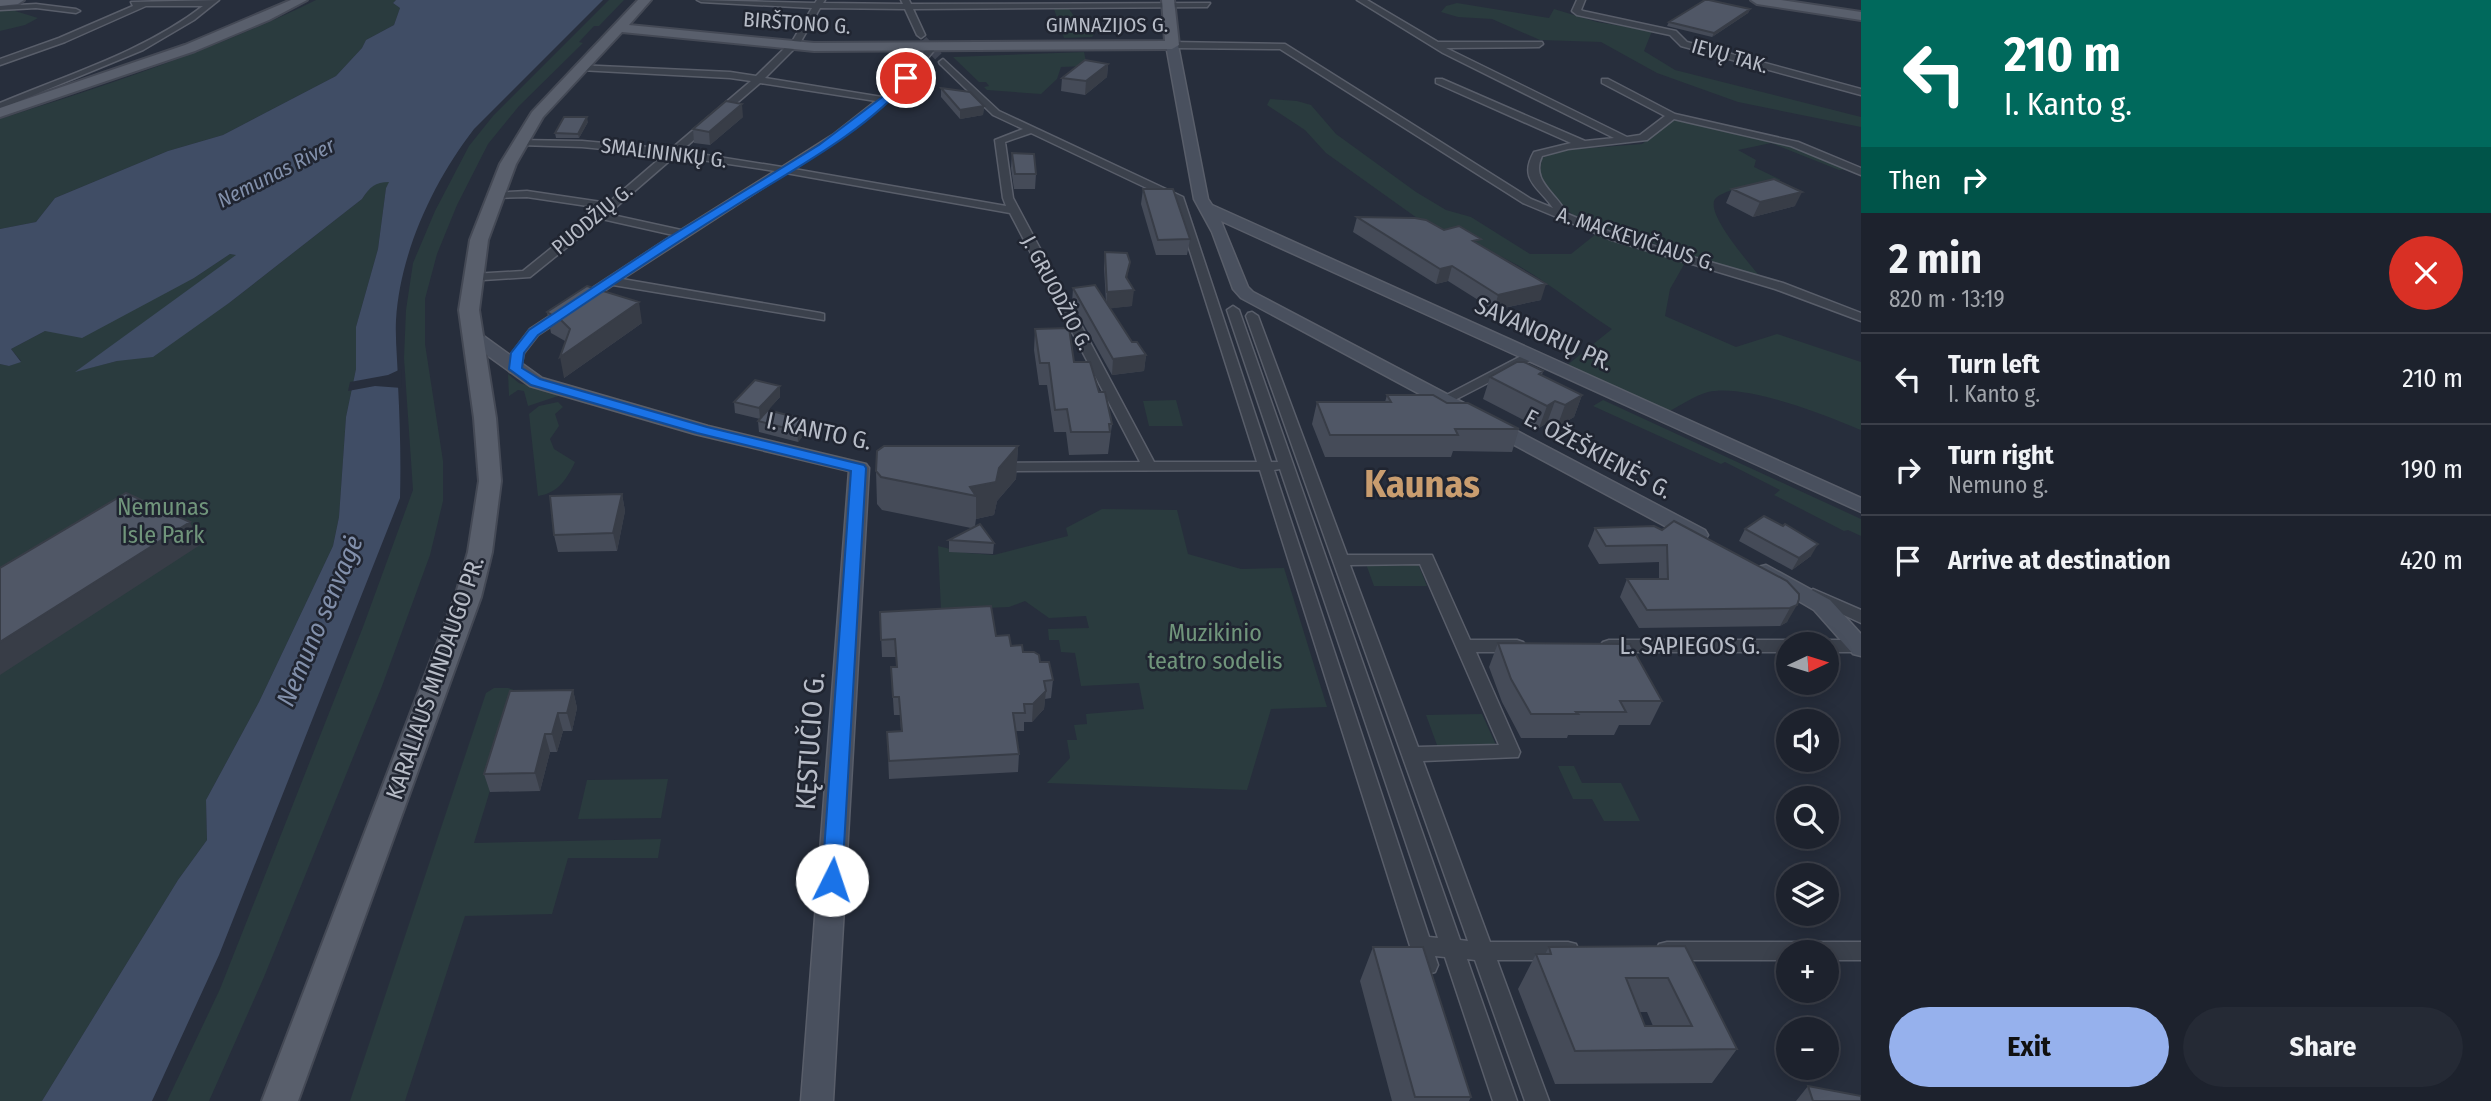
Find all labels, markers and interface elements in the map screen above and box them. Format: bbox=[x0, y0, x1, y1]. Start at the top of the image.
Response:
street label: BIRŠTONO G. bbox=[742, 6, 852, 40]
street label: GIMNAZIJOS G. bbox=[1046, 12, 1168, 38]
text: 210 m bbox=[2004, 25, 2121, 84]
icon: left bbox=[1889, 28, 1980, 119]
street label: IEVŲ TAK. bbox=[1689, 33, 1771, 79]
pin bbox=[876, 48, 936, 108]
icon: arrive bbox=[887, 59, 925, 97]
text: I. Kanto g. bbox=[2004, 85, 2132, 123]
water label: Nemunas River bbox=[213, 132, 340, 214]
street label: SMALININKŲ G. bbox=[600, 132, 728, 174]
icon: right bbox=[1955, 161, 1993, 199]
text: Then bbox=[1889, 165, 1941, 196]
street label: PUODŽIŲ G. bbox=[546, 178, 638, 260]
street label: A. MACKEVIČIAUS G. bbox=[1553, 201, 1719, 277]
street label: J. GRUODŽIO G. bbox=[1016, 231, 1098, 355]
text: 2 min bbox=[1889, 234, 1982, 284]
button: close bbox=[2389, 236, 2463, 310]
text: 820 m · 13:19 bbox=[1889, 285, 2005, 313]
street label: SAVANORIŲ PR. bbox=[1471, 291, 1617, 377]
text: Turn left bbox=[1948, 349, 2040, 380]
icon: left bbox=[1889, 360, 1927, 398]
text: 210 m bbox=[2402, 363, 2463, 394]
text: I. Kanto g. bbox=[1948, 380, 2040, 408]
street label: E. OŽEŠKIENĖS G. bbox=[1520, 403, 1677, 505]
street label: I. KANTO G. bbox=[764, 406, 874, 456]
text: Turn right bbox=[1948, 440, 2054, 471]
icon: right bbox=[1889, 451, 1927, 489]
text: 190 m bbox=[2401, 454, 2463, 485]
district label: Kaunas bbox=[1364, 461, 1480, 507]
text: Nemuno g. bbox=[1948, 471, 2048, 499]
park label: Nemunas Isle Park bbox=[117, 493, 209, 549]
water label: Nemuno senvagė bbox=[270, 531, 370, 711]
icon: arrive bbox=[1889, 542, 1927, 580]
text: Arrive at destination bbox=[1948, 545, 2171, 576]
text: 420 m bbox=[2400, 545, 2463, 576]
street label: KARALIAUS MINDAUGO PR. bbox=[380, 553, 490, 803]
park label: Muzikinio teatro sodelis bbox=[1148, 619, 1282, 675]
street label: L. SAPIEGOS G. bbox=[1620, 632, 1760, 660]
north arrow bbox=[1776, 632, 1839, 695]
map controls bbox=[1776, 632, 1839, 1080]
street label: KĘSTUČIO G. bbox=[789, 671, 831, 811]
button: sound bbox=[1776, 709, 1839, 772]
button: search bbox=[1776, 786, 1839, 849]
position arrow bbox=[795, 843, 869, 917]
button: layers bbox=[1776, 863, 1839, 926]
button: + bbox=[1776, 940, 1839, 1003]
button: Exit bbox=[1889, 1007, 2169, 1087]
button: Share bbox=[2183, 1007, 2463, 1087]
button: − bbox=[1776, 1017, 1839, 1080]

